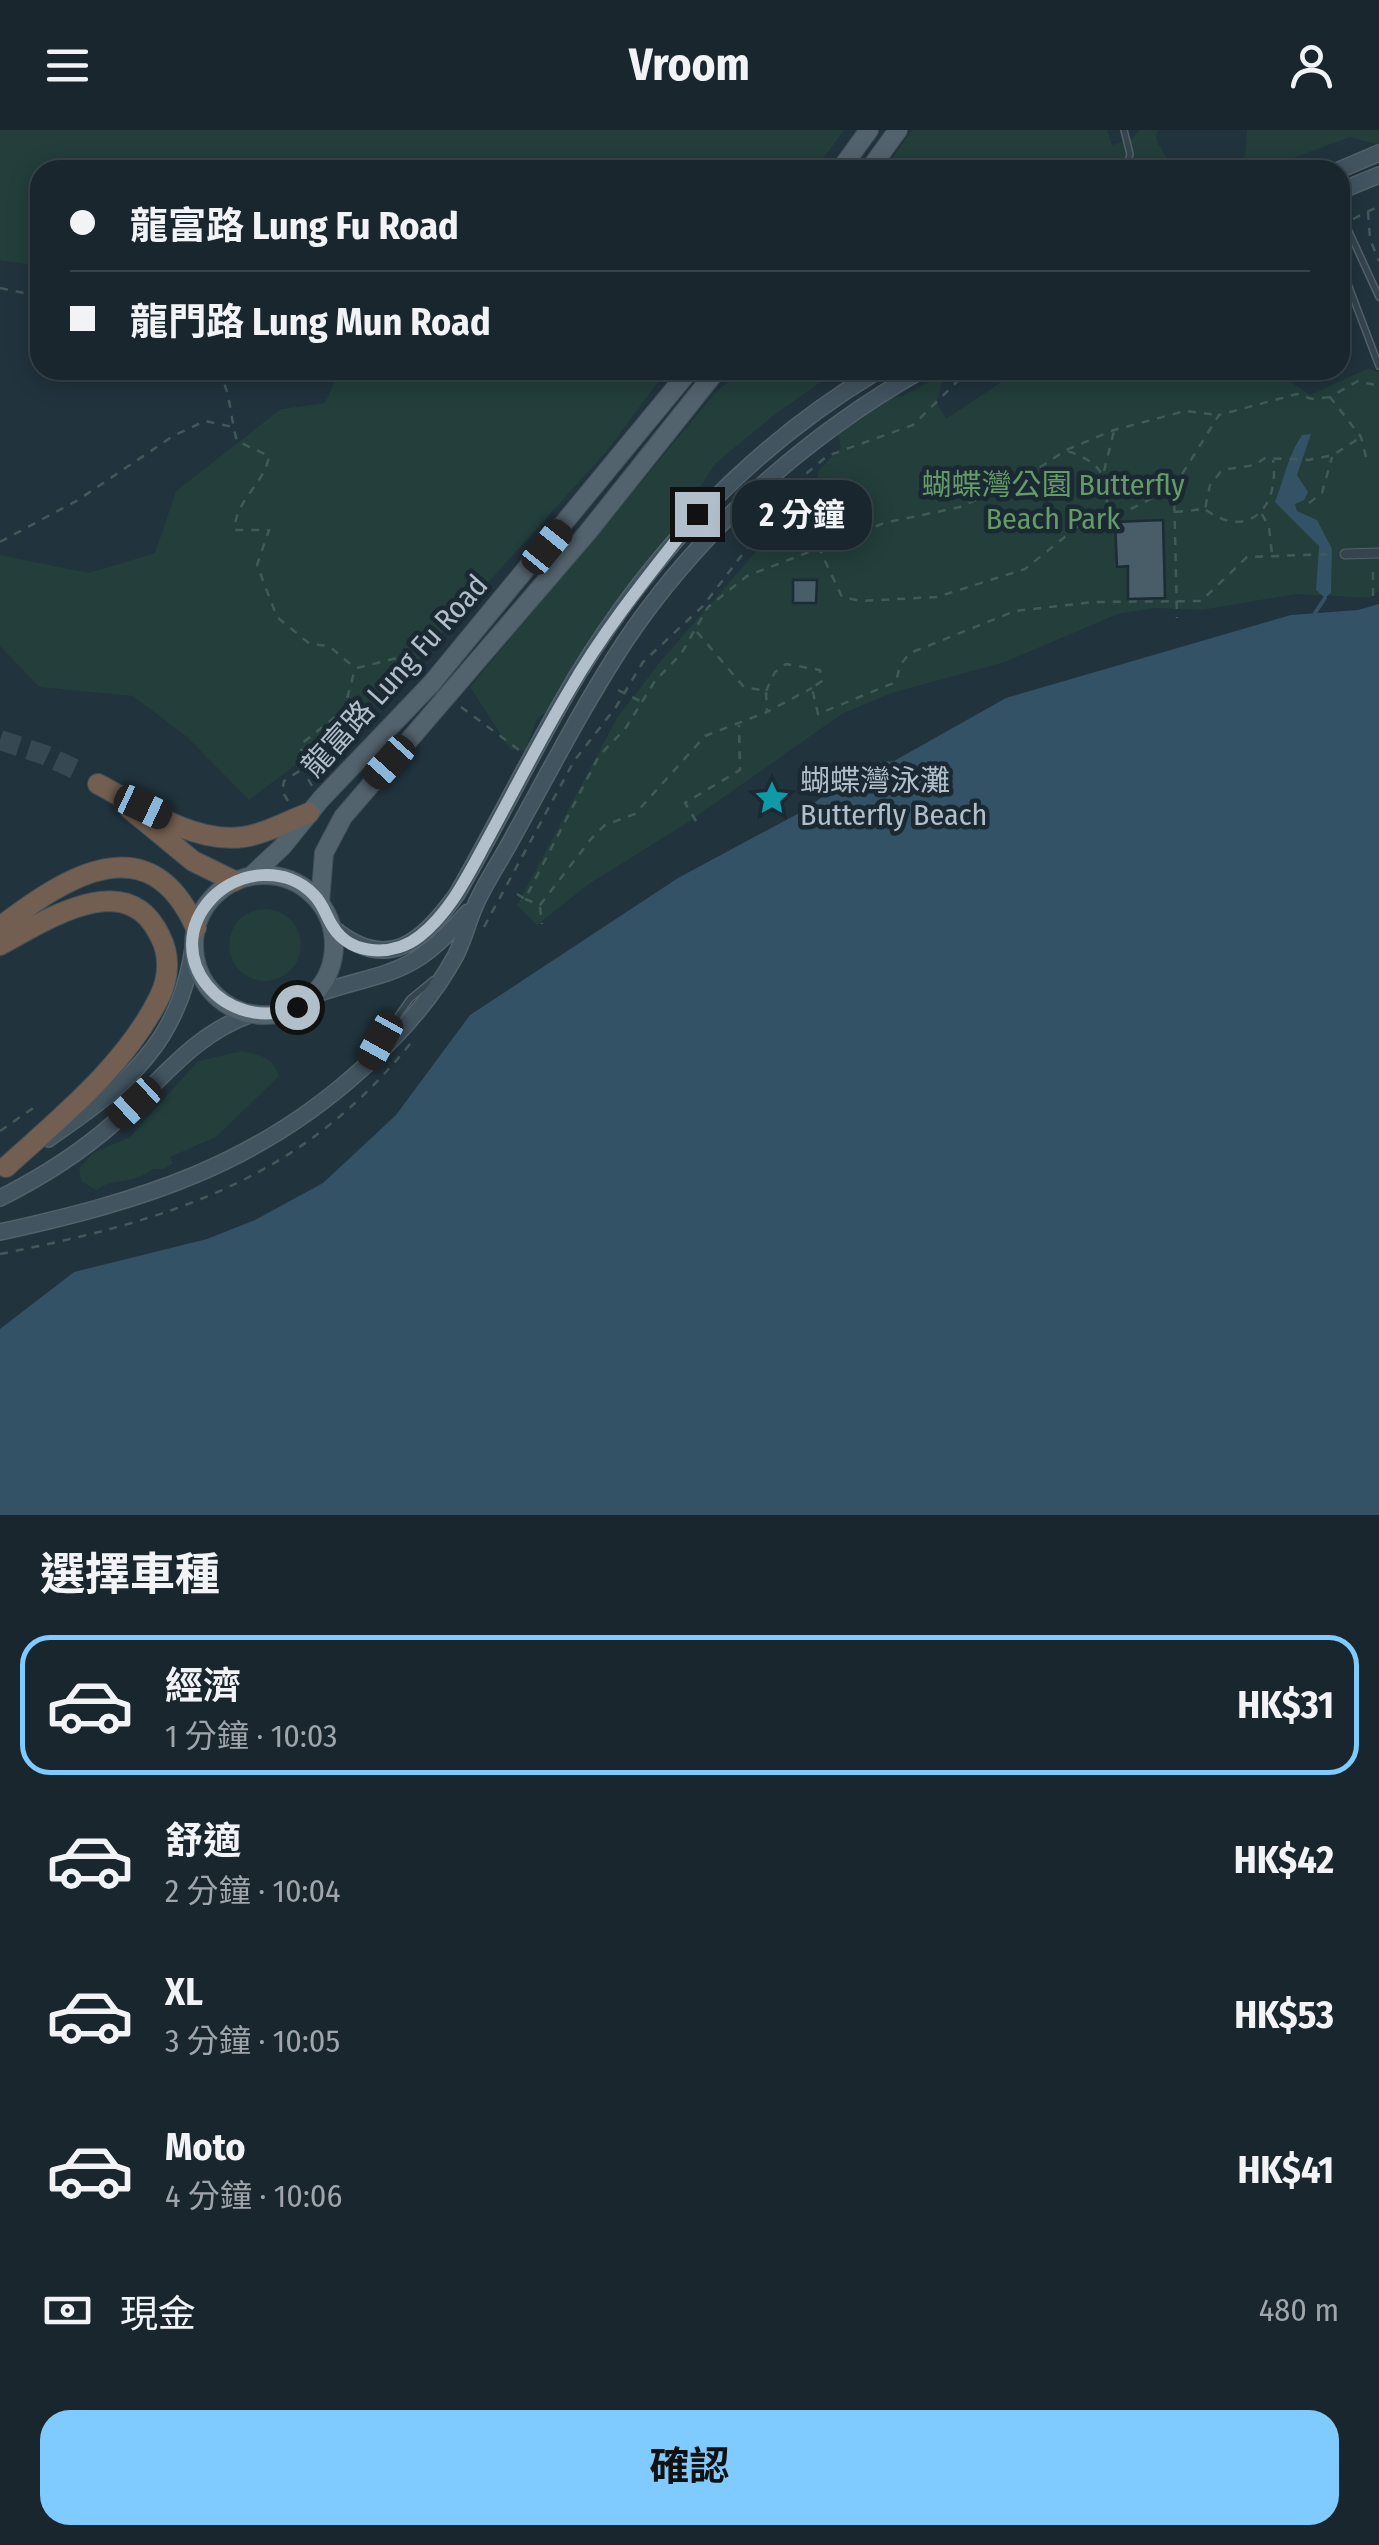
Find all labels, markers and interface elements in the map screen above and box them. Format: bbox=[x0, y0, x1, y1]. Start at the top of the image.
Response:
icon: menu bbox=[40, 38, 95, 93]
text: Vroom bbox=[629, 38, 750, 92]
icon: person bbox=[1284, 38, 1339, 93]
text: 龍富路 Lung Fu Road bbox=[130, 203, 459, 249]
text: 龍門路 Lung Mun Road bbox=[130, 299, 491, 345]
park label: 蝴蝶灣公園 Butterfly Beach Park bbox=[921, 467, 1185, 537]
callout: 2 分鐘 bbox=[732, 479, 872, 549]
route end bbox=[675, 492, 720, 537]
text: 2 分鐘 bbox=[759, 496, 845, 534]
car bbox=[516, 514, 578, 580]
street label: 龍富路 Lung Fu Road bbox=[295, 568, 495, 784]
car bbox=[358, 730, 420, 794]
place label: 蝴蝶灣泳灘 Butterfly Beach bbox=[800, 763, 987, 833]
place icon: 蝴蝶灣泳灘 Butterfly Beach bbox=[753, 779, 791, 817]
car bbox=[109, 781, 177, 833]
route start bbox=[275, 985, 320, 1030]
car bbox=[352, 1007, 408, 1075]
car bbox=[103, 1072, 167, 1134]
text: 選擇車種 bbox=[40, 1548, 220, 1602]
icon: car bbox=[45, 1660, 135, 1750]
text: 經濟 bbox=[165, 1663, 241, 1709]
text: HK$31 bbox=[1237, 1682, 1334, 1728]
text: 1 分鐘 · 10:03 bbox=[165, 1717, 338, 1755]
icon: car bbox=[45, 1815, 135, 1905]
text: 舒適 bbox=[165, 1818, 241, 1864]
text: HK$42 bbox=[1234, 1837, 1334, 1883]
text: 2 分鐘 · 10:04 bbox=[165, 1872, 341, 1910]
text: XL bbox=[165, 1969, 203, 2015]
icon: car bbox=[45, 1970, 135, 2060]
text: HK$53 bbox=[1234, 1992, 1334, 2038]
text: 3 分鐘 · 10:05 bbox=[165, 2022, 340, 2060]
text: Moto bbox=[165, 2124, 246, 2170]
icon: car bbox=[45, 2125, 135, 2215]
text: HK$41 bbox=[1237, 2147, 1334, 2193]
text: 4 分鐘 · 10:06 bbox=[165, 2177, 342, 2215]
icon: cash bbox=[40, 2283, 95, 2338]
text: 現金 bbox=[120, 2291, 196, 2337]
text: 480 m bbox=[1259, 2291, 1339, 2329]
button: 確認 bbox=[40, 2410, 1339, 2525]

